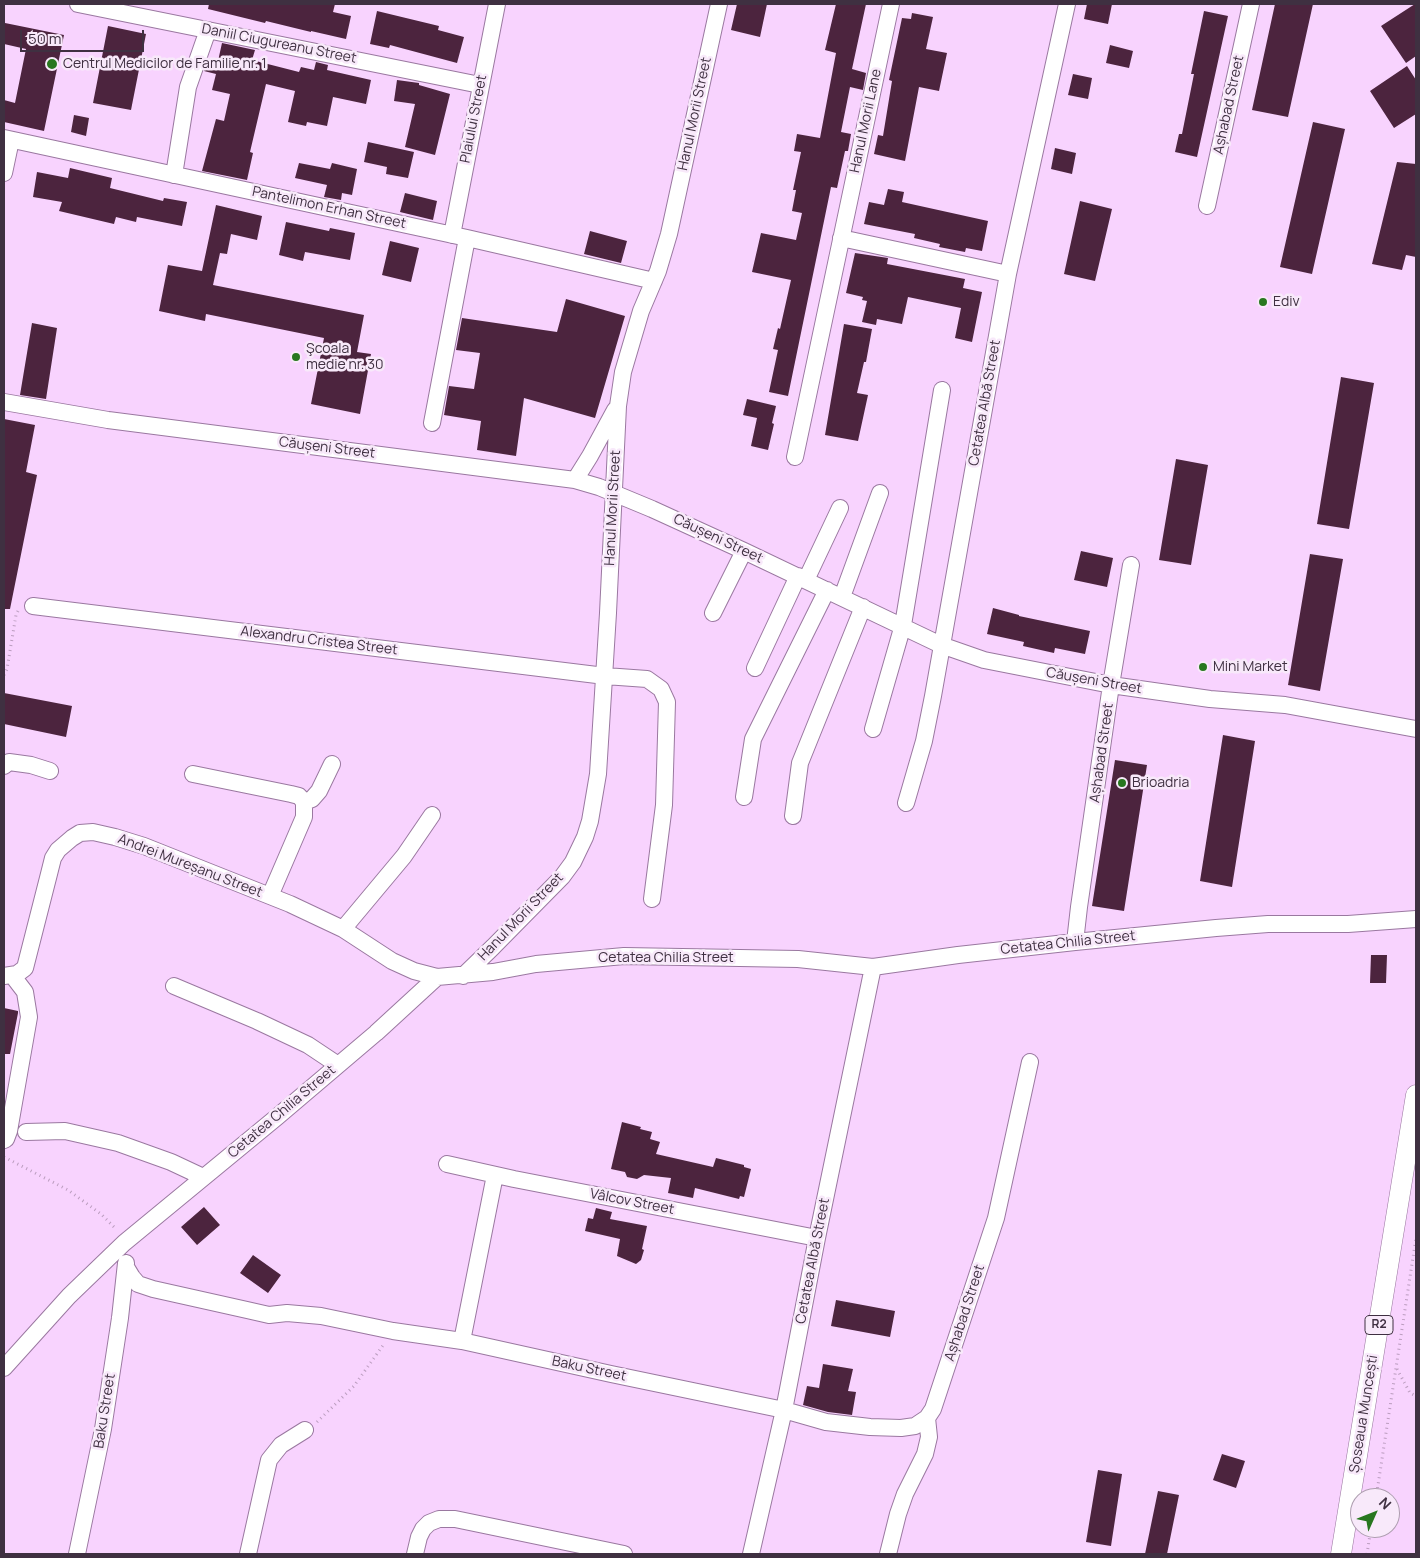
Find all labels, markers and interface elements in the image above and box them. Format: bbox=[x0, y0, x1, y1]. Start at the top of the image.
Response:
scale bar bbox=[22, 20, 146, 52]
street label: Daniil Ciugureanu Street bbox=[200, 21, 358, 67]
text: 50 m bbox=[28, 28, 62, 49]
street label: Așhabad Street bbox=[1210, 54, 1248, 156]
place label: Centrul Medicilor de Familie nr. 1 bbox=[63, 56, 267, 72]
street label: Hanul Morii Street bbox=[675, 56, 715, 172]
marker: Centrul Medicilor de Familie nr. 1 bbox=[45, 57, 59, 71]
street label: Hanul Morii Lane bbox=[847, 67, 885, 175]
street label: Plaiului Street bbox=[457, 73, 491, 165]
street label: Pantelimon Erhan Street bbox=[251, 183, 407, 233]
place label: Ediv bbox=[1273, 294, 1300, 310]
marker: Ediv bbox=[1257, 296, 1269, 308]
street label: Cetatea Albă Street bbox=[966, 339, 1004, 467]
place label: Şcoala medie nr. 30 bbox=[306, 341, 383, 374]
marker: Şcoala medie nr. 30 bbox=[290, 351, 302, 363]
street label: Căușeni Street bbox=[278, 434, 376, 462]
street label: Hanul Morii Street bbox=[602, 450, 624, 566]
street label: Căușeni Street bbox=[671, 511, 765, 567]
street label: Alexandru Cristea Street bbox=[239, 623, 399, 659]
place label: Mini Market bbox=[1213, 659, 1288, 675]
marker: Mini Market bbox=[1197, 661, 1209, 673]
street label: Căușeni Street bbox=[1045, 664, 1143, 698]
street label: Așhabad Street bbox=[1087, 702, 1117, 804]
place label: Brioadria bbox=[1132, 775, 1189, 791]
marker: Brioadria bbox=[1116, 777, 1128, 789]
street label: Andrei Mureșanu Street bbox=[115, 831, 265, 901]
street label: Hanul Morii Street bbox=[475, 870, 567, 964]
street label: Cetatea Chilia Street bbox=[1000, 928, 1136, 958]
street label: Cetatea Chilia Street bbox=[598, 950, 734, 966]
street label: Cetatea Chilia Street bbox=[225, 1062, 339, 1162]
street label: Vâlcov Street bbox=[588, 1186, 676, 1218]
street label: Cetatea Albă Street bbox=[793, 1197, 833, 1325]
street label: Așhabad Street bbox=[941, 1263, 989, 1363]
road number: R2 bbox=[1365, 1316, 1393, 1334]
street label: Baku Street bbox=[550, 1353, 628, 1385]
street label: Șoseaua Muncești bbox=[1346, 1354, 1382, 1474]
street label: Baku Street bbox=[91, 1372, 119, 1450]
north arrow bbox=[1350, 1488, 1400, 1538]
text: N bbox=[1375, 1493, 1396, 1513]

